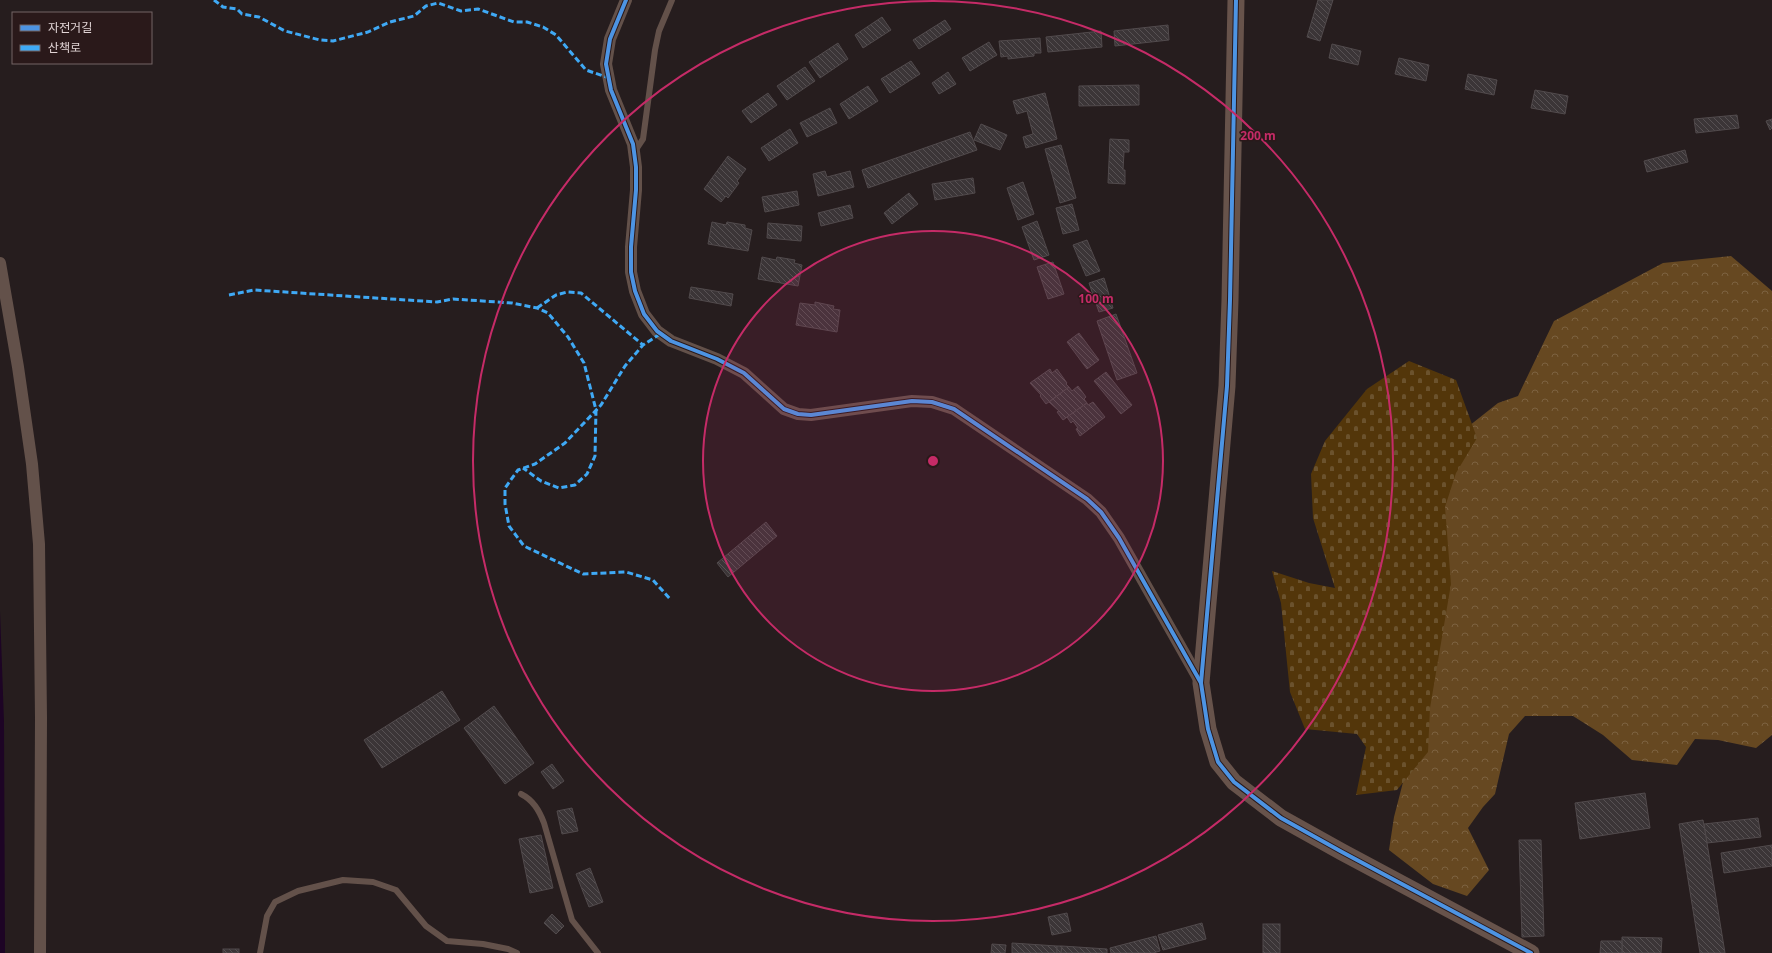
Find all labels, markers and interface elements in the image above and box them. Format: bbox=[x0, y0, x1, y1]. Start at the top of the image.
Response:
legend bbox=[12, 12, 152, 64]
text: 자전거길 bbox=[48, 19, 92, 36]
text: 산책로 bbox=[48, 39, 81, 56]
text: 200 m bbox=[1240, 127, 1276, 144]
text: 100 m bbox=[1078, 290, 1114, 307]
centre of rings bbox=[926, 454, 940, 468]

